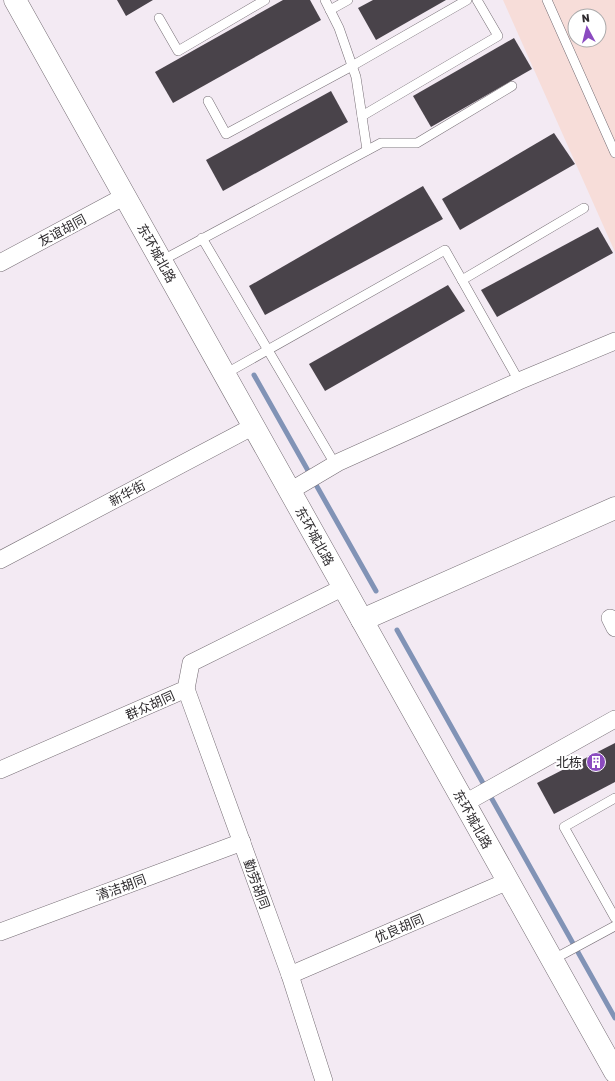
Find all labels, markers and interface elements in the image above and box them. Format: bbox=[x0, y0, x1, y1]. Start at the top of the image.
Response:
north arrow bbox=[567, 8, 607, 48]
text: N bbox=[581, 12, 591, 26]
street label: 友谊胡同 bbox=[36, 212, 89, 249]
street label: 东环城北路 bbox=[134, 221, 179, 285]
street label: 新华街 bbox=[106, 478, 148, 509]
street label: 东环城北路 bbox=[292, 504, 337, 568]
street label: 群众胡同 bbox=[123, 688, 177, 723]
building icon: 北栋 bbox=[585, 751, 607, 773]
place label: 北栋 bbox=[556, 755, 582, 770]
street label: 东环城北路 bbox=[450, 787, 495, 851]
street label: 勤劳胡同 bbox=[241, 857, 272, 911]
street label: 清洁胡同 bbox=[94, 872, 148, 903]
street label: 优良胡同 bbox=[372, 911, 426, 946]

